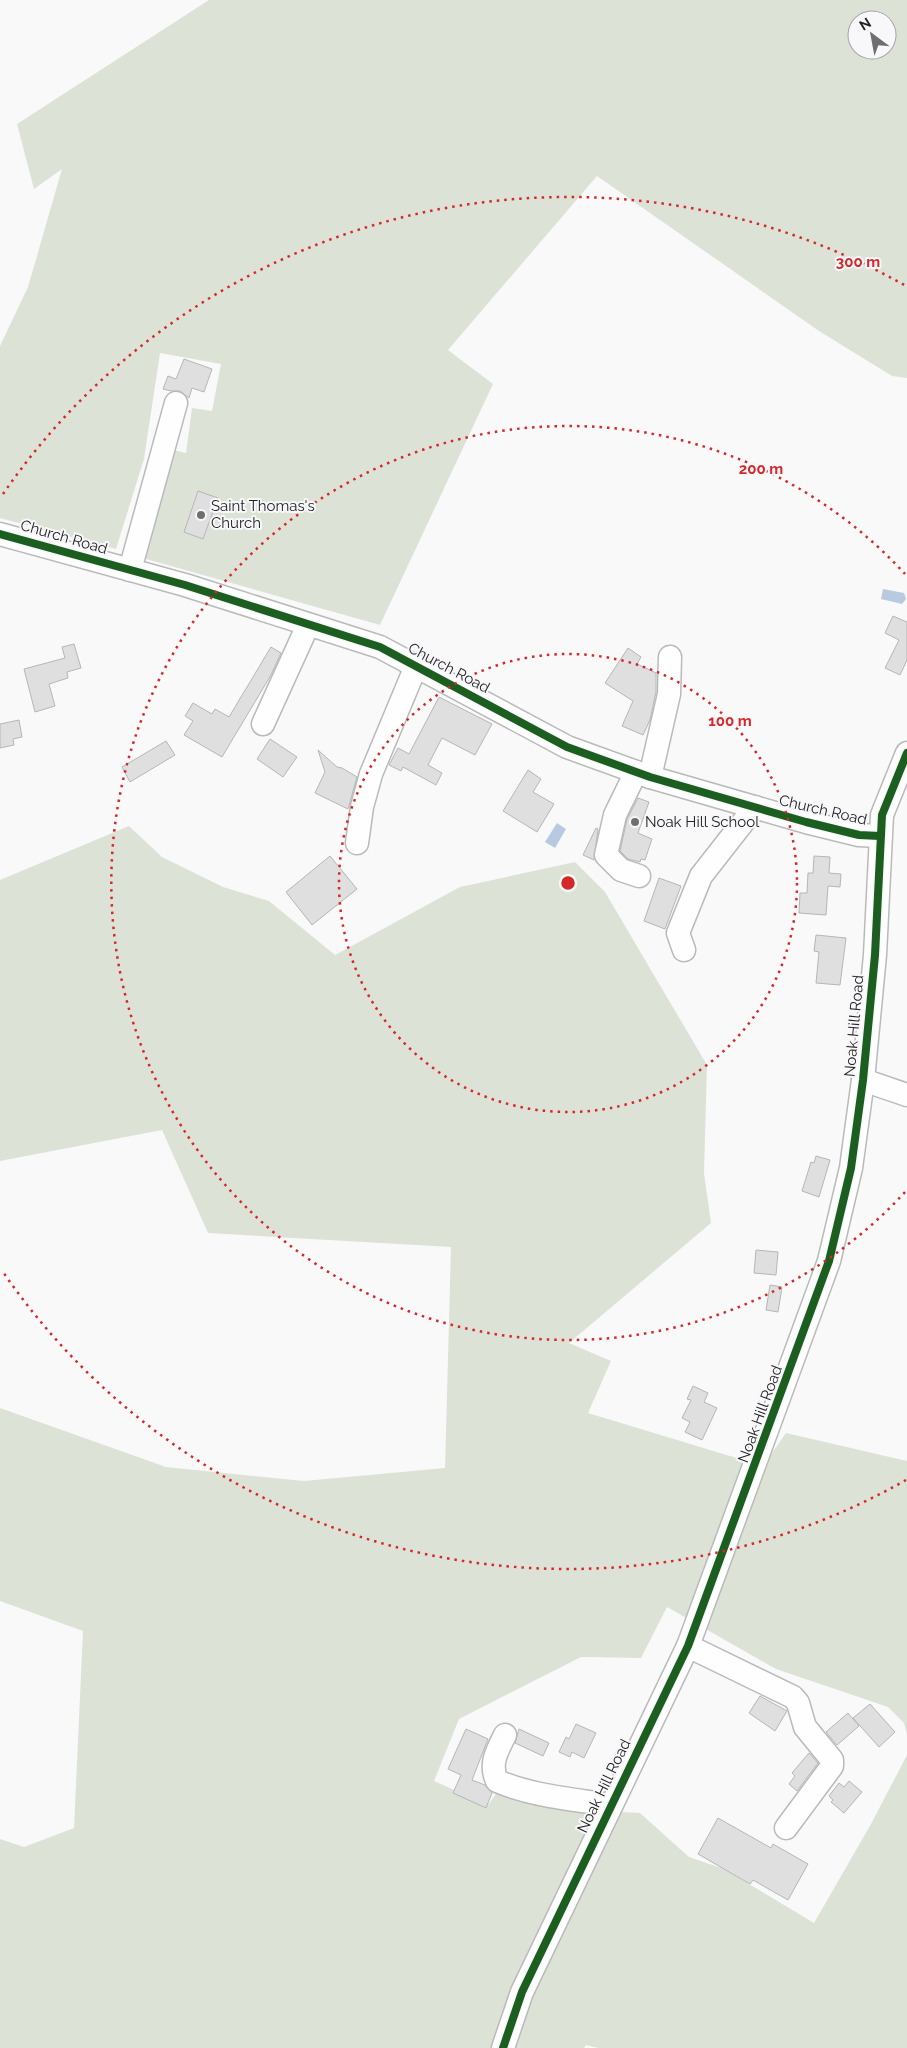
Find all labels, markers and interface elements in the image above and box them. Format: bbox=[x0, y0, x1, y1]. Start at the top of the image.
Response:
north arrow bbox=[847, 10, 897, 60]
text: N bbox=[856, 14, 874, 34]
text: 300 m bbox=[836, 253, 880, 271]
text: 200 m bbox=[739, 460, 783, 478]
place label: Saint Thomas's Church bbox=[211, 497, 315, 532]
marker: Saint Thomas's Church bbox=[195, 509, 207, 521]
street label: Church Road bbox=[18, 516, 110, 558]
street label: Church Road bbox=[405, 639, 493, 697]
text: 100 m bbox=[708, 712, 752, 730]
street label: Church Road bbox=[777, 791, 869, 829]
place label: Noak Hill School bbox=[645, 813, 760, 831]
marker: Noak Hill School bbox=[629, 816, 641, 828]
centre of rings bbox=[559, 874, 577, 892]
street label: Noak Hill Road bbox=[841, 974, 867, 1078]
street label: Noak Hill Road bbox=[734, 1363, 786, 1465]
street label: Noak Hill Road bbox=[574, 1736, 634, 1836]

